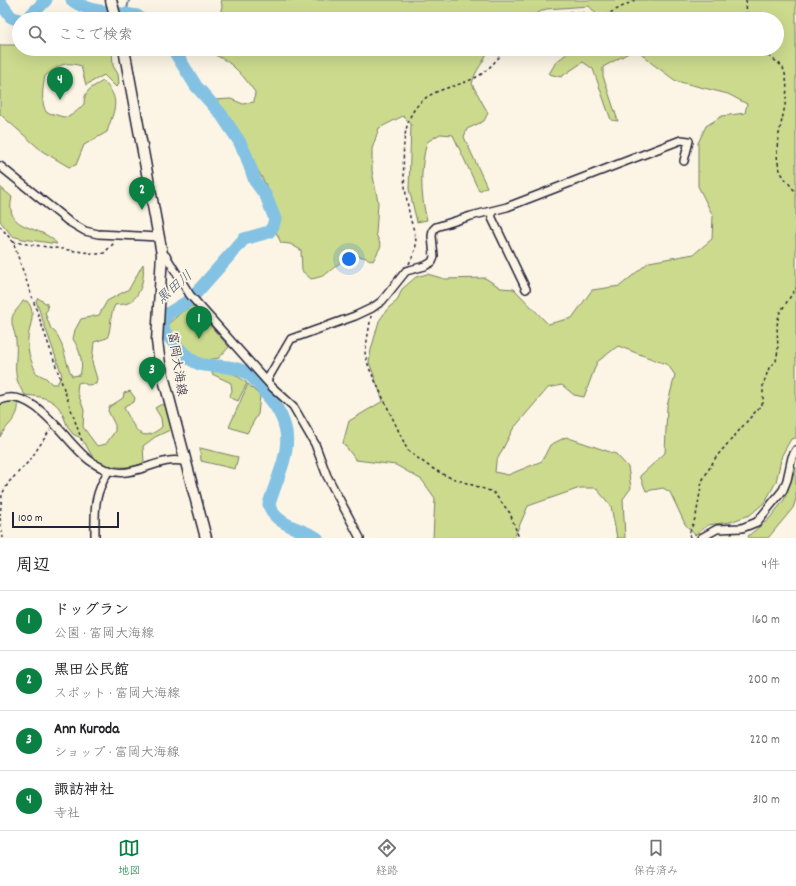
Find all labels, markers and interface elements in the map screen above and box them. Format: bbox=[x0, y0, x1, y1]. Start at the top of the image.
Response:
search box bbox=[12, 12, 784, 56]
icon: search bbox=[26, 23, 48, 45]
text: ここで検索 bbox=[58, 25, 133, 47]
pin: 4 bbox=[47, 67, 73, 100]
pin: 2 bbox=[129, 177, 155, 210]
your location bbox=[339, 249, 359, 269]
water label: 黒田川 bbox=[153, 267, 197, 309]
pin: 1 bbox=[186, 306, 212, 339]
street label: 富岡大海線 bbox=[162, 330, 191, 399]
pin: 3 bbox=[139, 357, 165, 390]
scale bar bbox=[12, 510, 119, 529]
text: 100 m bbox=[18, 511, 42, 527]
text: 周辺 bbox=[16, 555, 50, 579]
text: 4件 bbox=[762, 556, 780, 575]
text: ドッグラン bbox=[54, 600, 129, 622]
text: 1 bbox=[28, 611, 30, 630]
text: 160 m bbox=[752, 611, 780, 630]
text: 公園 · 富岡大海線 bbox=[54, 625, 154, 644]
text: 黒田公民館 bbox=[54, 660, 129, 682]
text: 2 bbox=[26, 671, 32, 690]
text: 200 m bbox=[748, 671, 780, 690]
text: スポット · 富岡大海線 bbox=[54, 685, 180, 704]
text: Ann Kuroda bbox=[54, 719, 119, 741]
text: 3 bbox=[26, 731, 32, 750]
text: 220 m bbox=[750, 731, 780, 750]
text: ショップ · 富岡大海線 bbox=[54, 744, 179, 763]
text: 諏訪神社 bbox=[54, 780, 114, 802]
text: 4 bbox=[26, 791, 32, 810]
text: 310 m bbox=[752, 791, 780, 810]
text: 寺社 bbox=[54, 805, 80, 824]
tab: 地図 bbox=[118, 837, 140, 880]
tab: 経路 bbox=[376, 837, 398, 880]
tab: 保存済み bbox=[634, 837, 678, 880]

